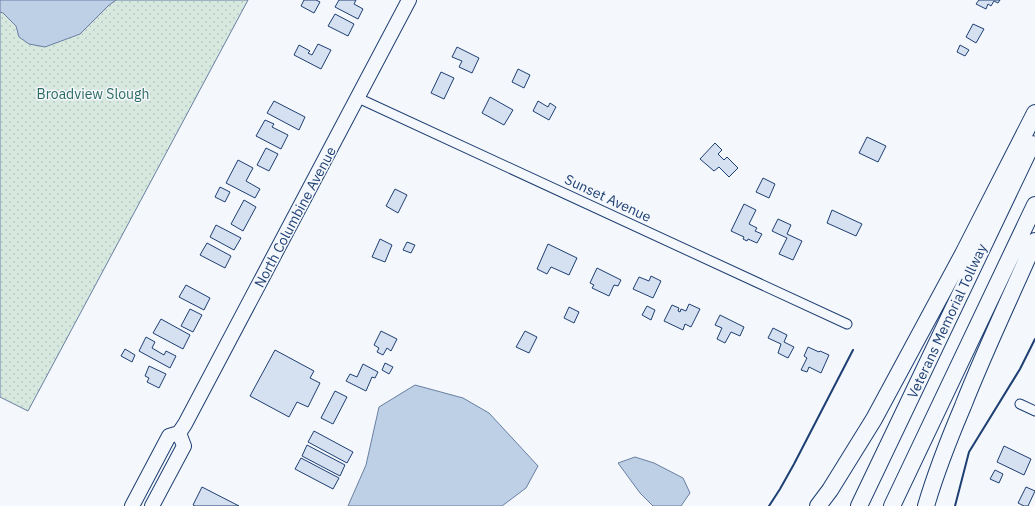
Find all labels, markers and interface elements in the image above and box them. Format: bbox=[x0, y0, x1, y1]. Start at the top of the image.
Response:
park label: Broadview Slough bbox=[37, 85, 149, 103]
street label: North Columbine Avenue bbox=[250, 143, 340, 291]
street label: Sunset Avenue bbox=[562, 170, 654, 226]
street label: Veterans Memorial Tollway bbox=[903, 241, 991, 401]

